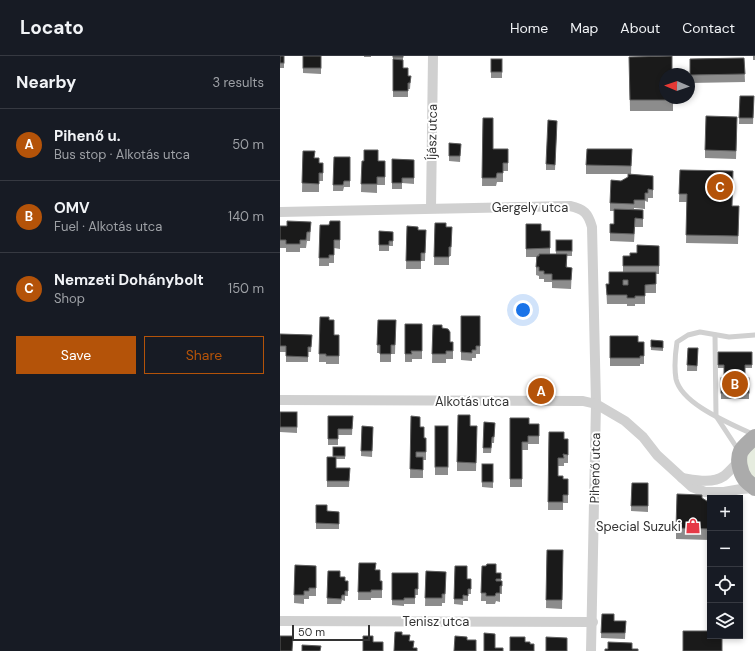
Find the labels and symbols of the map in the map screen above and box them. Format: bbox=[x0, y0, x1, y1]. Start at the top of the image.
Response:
north arrow bbox=[659, 68, 695, 104]
street label: Íjász utca bbox=[422, 104, 441, 160]
pin: C bbox=[707, 172, 733, 202]
street label: Gergely utca bbox=[492, 199, 568, 216]
your location bbox=[513, 300, 533, 320]
pin: B bbox=[722, 369, 748, 399]
pin: A bbox=[528, 376, 554, 406]
street label: Alkotás utca bbox=[435, 393, 509, 410]
street label: Pihenő utca bbox=[586, 432, 604, 504]
shop icon: Special Suzuki bbox=[684, 517, 702, 535]
place label: Special Suzuki bbox=[596, 518, 681, 535]
street label: Tenisz utca bbox=[403, 613, 469, 630]
scale bar bbox=[292, 623, 370, 642]

